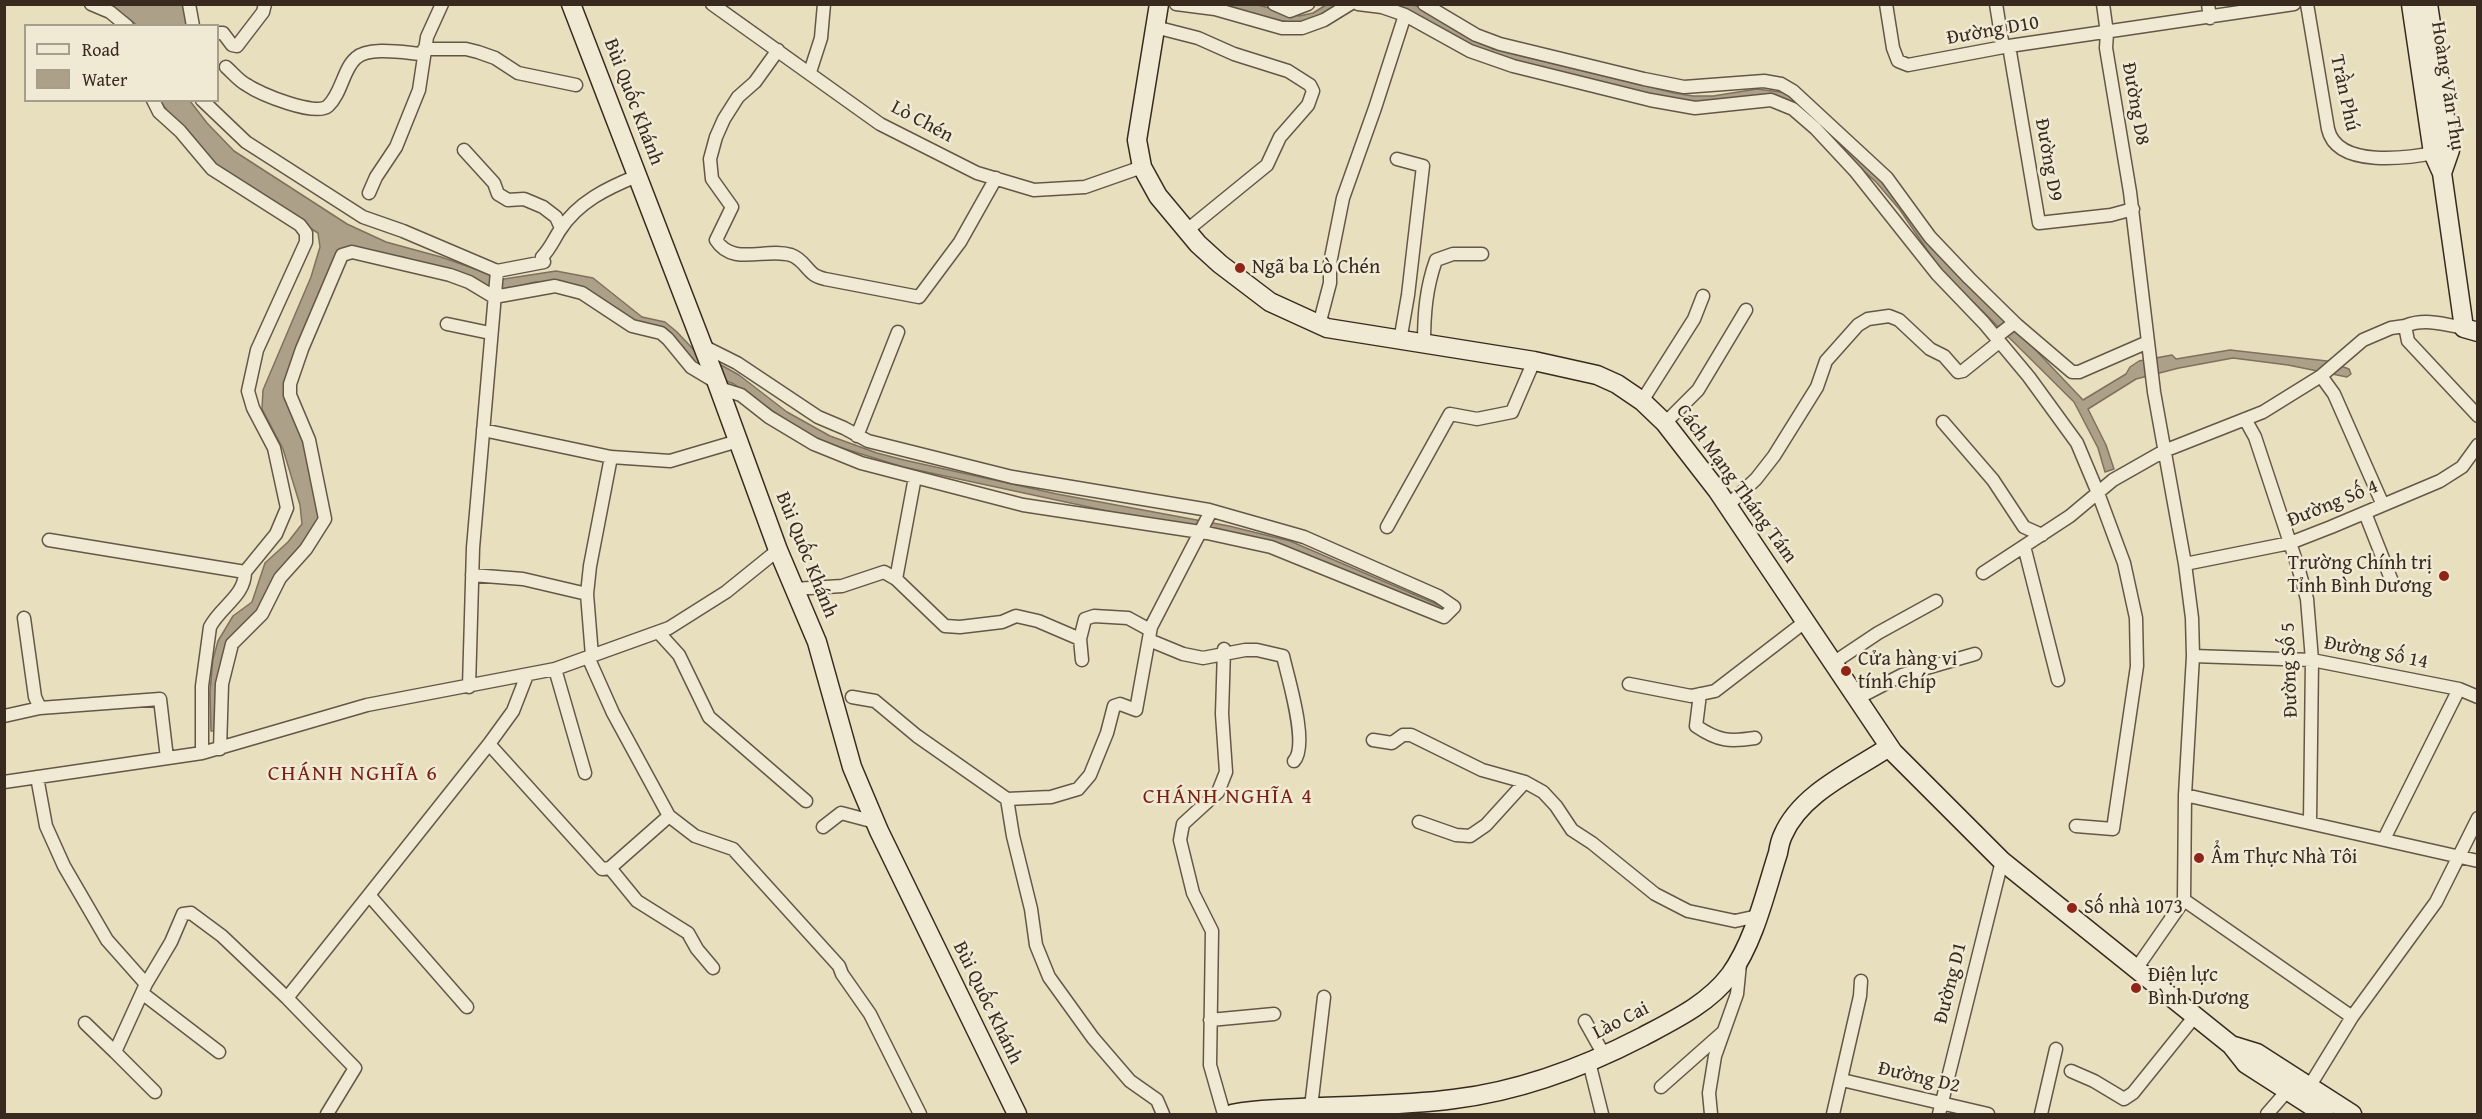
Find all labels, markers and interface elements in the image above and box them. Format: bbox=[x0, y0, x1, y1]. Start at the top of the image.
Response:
street label: Đường D10 bbox=[1945, 11, 2041, 51]
street label: Hoàng Văn Thụ bbox=[2425, 20, 2469, 152]
legend bbox=[24, 24, 219, 102]
street label: Bùi Quốc Khánh bbox=[598, 35, 668, 169]
text: Road bbox=[82, 36, 120, 63]
street label: Trần Phú bbox=[2324, 53, 2364, 133]
street label: Đường D8 bbox=[2116, 61, 2154, 147]
text: Water bbox=[82, 66, 127, 93]
street label: Lò Chén bbox=[887, 96, 957, 148]
street label: Đường D9 bbox=[2029, 117, 2067, 203]
place label: Ngã ba Lò Chén bbox=[1252, 256, 1380, 280]
marker: Ngã ba Lò Chén bbox=[1233, 261, 1247, 275]
street label: Cách Mạng Tháng Tám bbox=[1670, 400, 1802, 568]
street label: Đường Số 4 bbox=[2284, 475, 2382, 533]
street label: Bùi Quốc Khánh bbox=[770, 489, 842, 621]
place label: Trường Chính trị Tỉnh Bình Dương bbox=[2287, 552, 2432, 599]
marker: Trường Chính trị Tỉnh Bình Dương bbox=[2437, 569, 2451, 583]
street label: Đường Số 5 bbox=[2276, 622, 2304, 718]
street label: Đường Số 14 bbox=[2322, 631, 2430, 675]
place label: Cửa hàng vi tính Chíp bbox=[1858, 648, 1957, 695]
marker: Cửa hàng vi tính Chíp bbox=[1839, 664, 1853, 678]
district label: CHÁNH NGHĨA 6 bbox=[268, 761, 438, 787]
district label: CHÁNH NGHĨA 4 bbox=[1143, 784, 1313, 810]
place label: Ẩm Thực Nhà Tôi bbox=[2211, 846, 2357, 870]
marker: Ẩm Thực Nhà Tôi bbox=[2192, 851, 2206, 865]
place label: Số nhà 1073 bbox=[2084, 896, 2183, 920]
marker: Số nhà 1073 bbox=[2065, 901, 2079, 915]
street label: Bùi Quốc Khánh bbox=[947, 938, 1027, 1068]
street label: Đường D1 bbox=[1929, 940, 1973, 1026]
place label: Điện lực Bình Dương bbox=[2148, 964, 2249, 1011]
marker: Điện lực Bình Dương bbox=[2129, 981, 2143, 995]
street label: Lào Cai bbox=[1589, 997, 1653, 1045]
street label: Đường D2 bbox=[1876, 1057, 1962, 1099]

